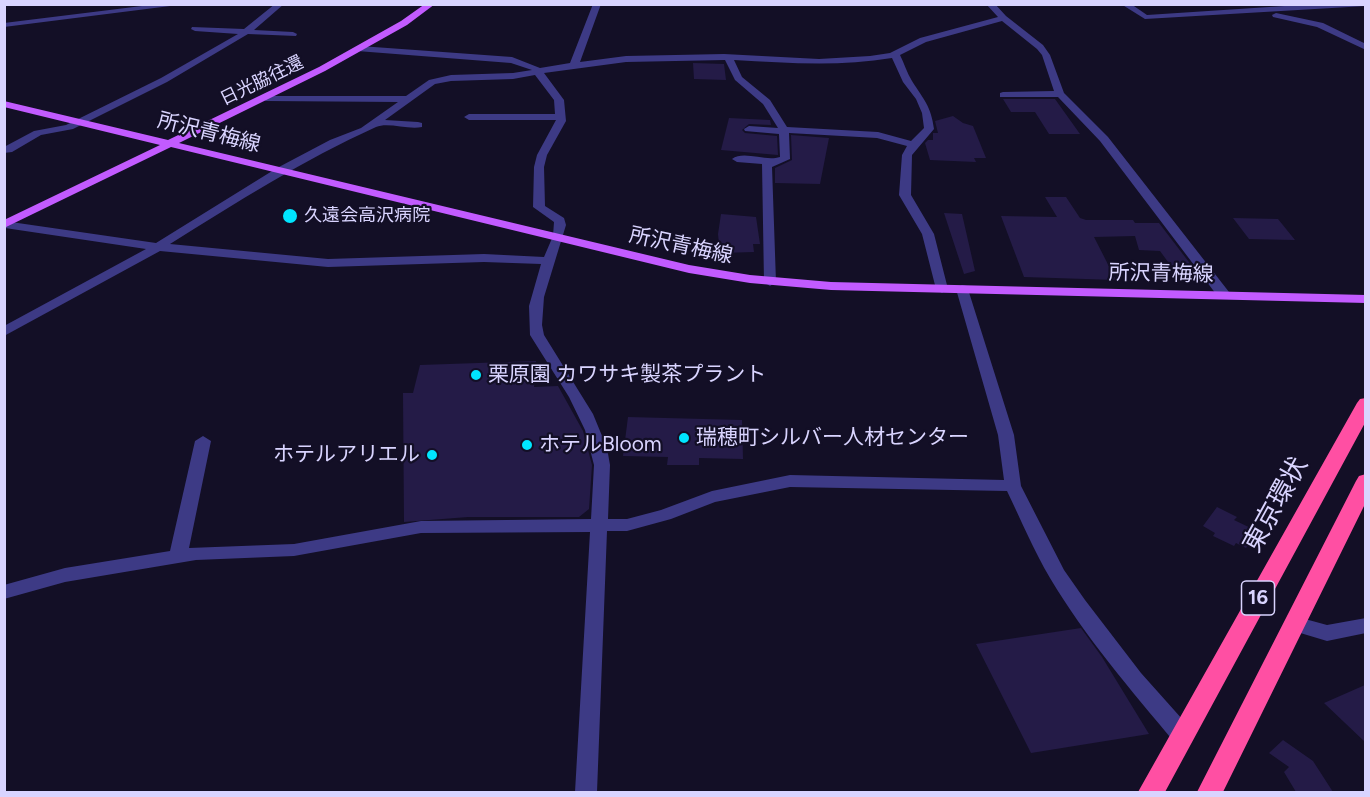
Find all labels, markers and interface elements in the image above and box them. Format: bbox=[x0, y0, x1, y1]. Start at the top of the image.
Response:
street label: 日光脇往還 bbox=[217, 52, 307, 110]
street label: 所沢青梅線 bbox=[155, 108, 263, 158]
place label: 久遠会高沢病院 bbox=[304, 205, 430, 227]
marker: 久遠会高沢病院 bbox=[281, 207, 299, 225]
street label: 所沢青梅線 bbox=[627, 223, 735, 269]
street label: 所沢青梅線 bbox=[1108, 260, 1214, 288]
place label: 栗原園 カワサキ製茶プラント bbox=[488, 362, 766, 388]
marker: 栗原園 カワサキ製茶プラント bbox=[469, 368, 483, 382]
place label: 瑞穂町シルバー人材センター bbox=[696, 425, 969, 451]
marker: 瑞穂町シルバー人材センター bbox=[677, 431, 691, 445]
place label: ホテルBloom bbox=[539, 432, 662, 458]
marker: ホテルBloom bbox=[520, 438, 534, 452]
place label: ホテルアリエル bbox=[273, 442, 420, 468]
marker: ホテルアリエル bbox=[425, 448, 439, 462]
street label: 東京環状 bbox=[1237, 452, 1315, 558]
road number: 16 bbox=[1242, 581, 1274, 615]

